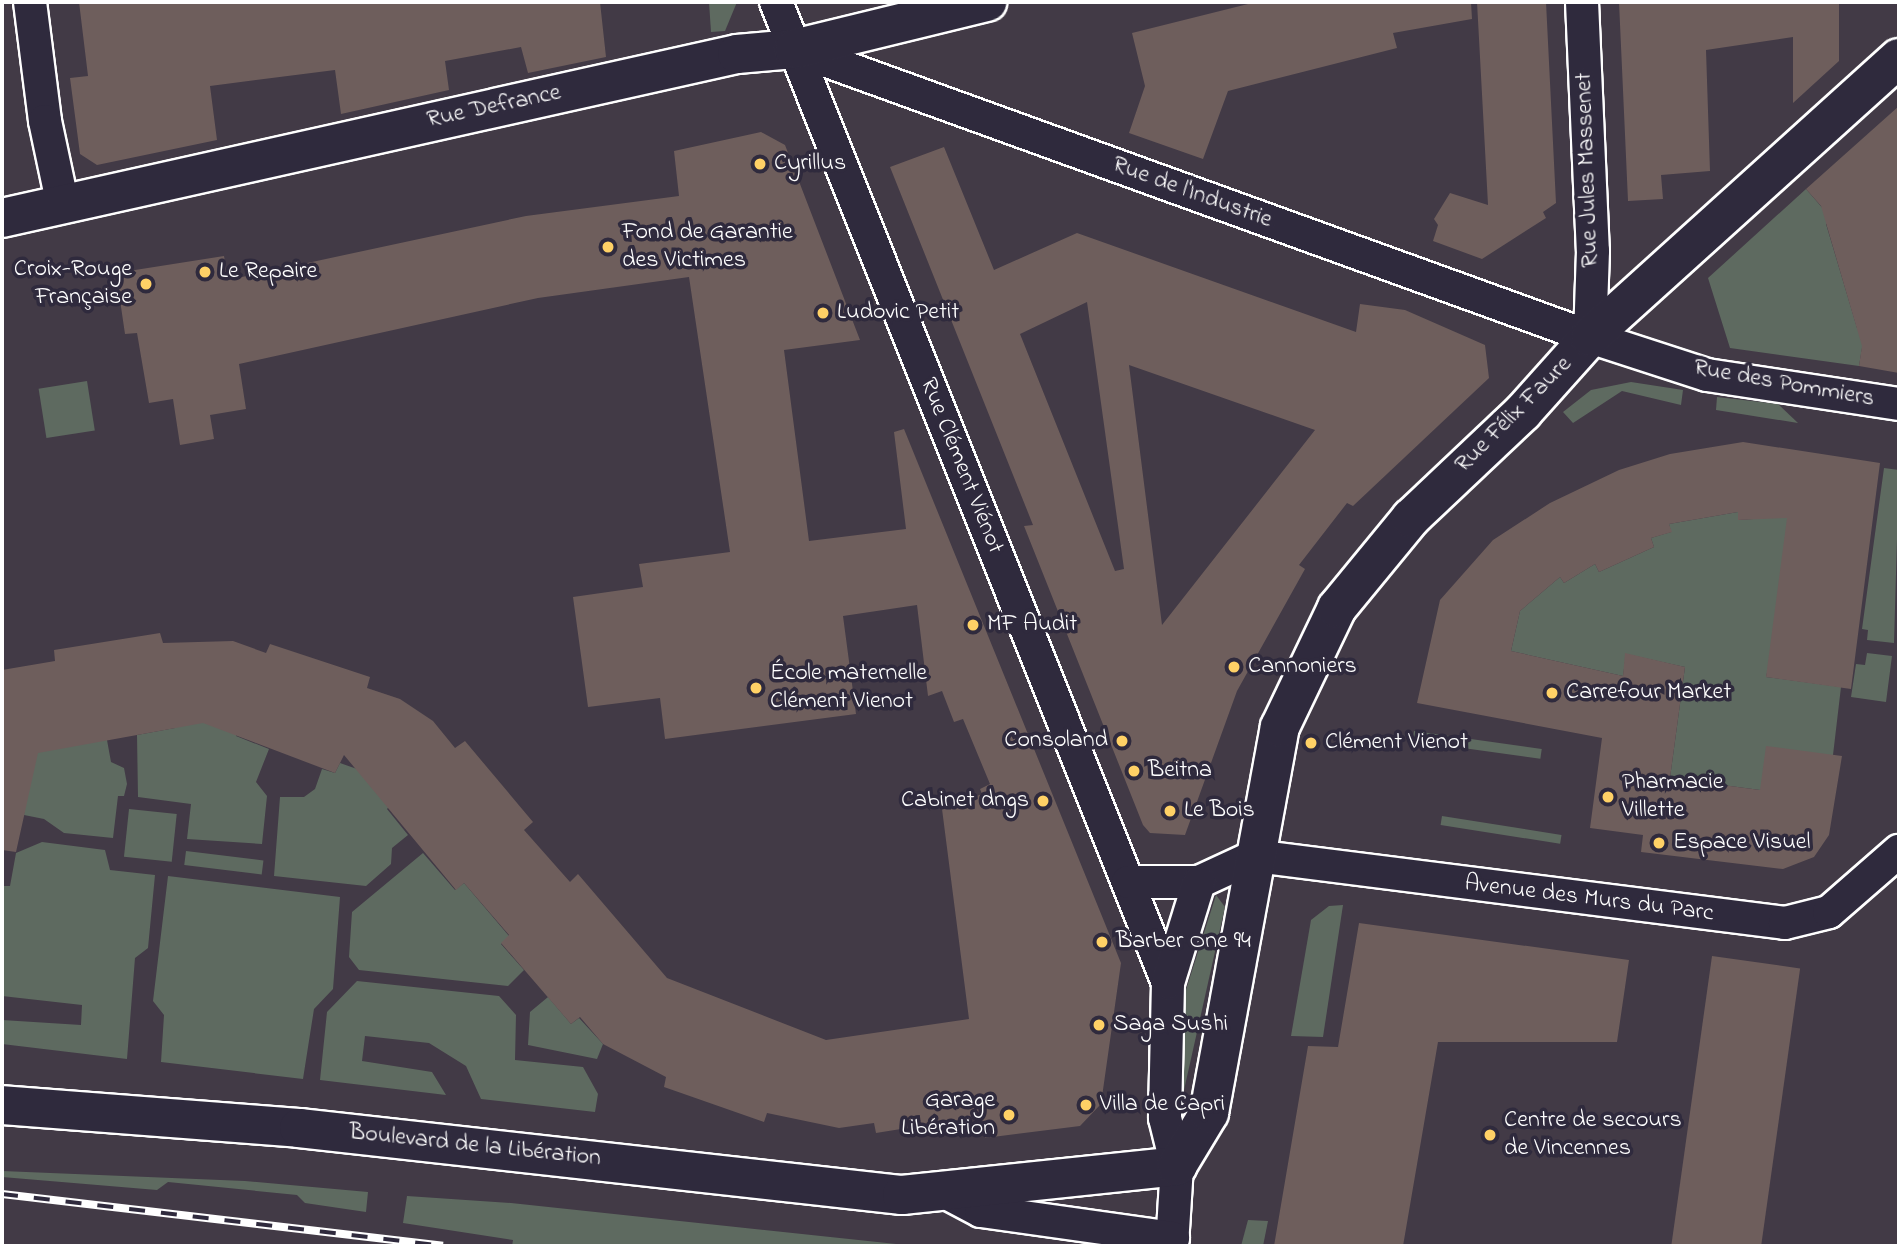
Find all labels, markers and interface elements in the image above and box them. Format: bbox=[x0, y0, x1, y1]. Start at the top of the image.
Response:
street label: Rue Jules Massenet bbox=[1570, 72, 1606, 268]
street label: Rue Defrance bbox=[424, 79, 564, 135]
place label: Cyrillus bbox=[774, 150, 846, 178]
street label: Rue de l'Industrie bbox=[1108, 151, 1276, 235]
marker: Cyrillus bbox=[752, 156, 768, 172]
place label: Fond de Garantie des Victimes bbox=[622, 219, 793, 275]
marker: Fond de Garantie des Victimes bbox=[600, 239, 616, 255]
place label: Croix-Rouge Française bbox=[14, 256, 132, 312]
place label: Le Repaire bbox=[219, 258, 317, 286]
marker: Le Repaire bbox=[197, 264, 213, 280]
marker: Croix-Rouge Française bbox=[138, 276, 154, 292]
place label: Ludovic Petit bbox=[837, 299, 959, 327]
marker: Ludovic Petit bbox=[815, 305, 831, 321]
street label: Rue Félix Faure bbox=[1450, 351, 1578, 479]
street label: Rue des Pommiers bbox=[1691, 354, 1877, 414]
street label: Rue Clément Viénot bbox=[913, 374, 1009, 558]
place label: MF Audit bbox=[987, 611, 1077, 639]
marker: MF Audit bbox=[965, 617, 981, 633]
place label: Cannoniers bbox=[1248, 653, 1357, 681]
marker: Cannoniers bbox=[1226, 659, 1242, 675]
place label: École maternelle Clément Vienot bbox=[770, 660, 927, 716]
place label: Carrefour Market bbox=[1566, 679, 1731, 707]
marker: École maternelle Clément Vienot bbox=[748, 680, 764, 696]
marker: Carrefour Market bbox=[1544, 685, 1560, 701]
place label: Consoland bbox=[1004, 727, 1108, 755]
place label: Clément Vienot bbox=[1325, 729, 1468, 757]
marker: Consoland bbox=[1114, 733, 1130, 749]
marker: Clément Vienot bbox=[1303, 735, 1319, 751]
place label: Beitna bbox=[1148, 757, 1212, 785]
marker: Beitna bbox=[1126, 763, 1142, 779]
place label: Pharmacie Villette bbox=[1622, 769, 1724, 825]
place label: Cabinet dngs bbox=[901, 787, 1029, 815]
marker: Pharmacie Villette bbox=[1600, 789, 1616, 805]
marker: Cabinet dngs bbox=[1035, 793, 1051, 809]
place label: Le Bois bbox=[1184, 797, 1255, 825]
marker: Le Bois bbox=[1162, 803, 1178, 819]
place label: Espace Visuel bbox=[1673, 829, 1811, 857]
marker: Espace Visuel bbox=[1651, 835, 1667, 851]
street label: Avenue des Murs du Parc bbox=[1463, 869, 1715, 929]
place label: Barber One 94 bbox=[1116, 928, 1251, 956]
marker: Barber One 94 bbox=[1094, 934, 1110, 950]
place label: Saga Sushi bbox=[1113, 1011, 1228, 1039]
marker: Saga Sushi bbox=[1091, 1017, 1107, 1033]
place label: Garage Libération bbox=[901, 1087, 995, 1143]
place label: Villa de Capri bbox=[1100, 1091, 1225, 1119]
marker: Villa de Capri bbox=[1078, 1097, 1094, 1113]
marker: Garage Libération bbox=[1001, 1107, 1017, 1123]
place label: Centre de secours de Vincennes bbox=[1504, 1107, 1682, 1163]
street label: Boulevard de la Libération bbox=[348, 1118, 602, 1174]
marker: Centre de secours de Vincennes bbox=[1482, 1127, 1498, 1143]

